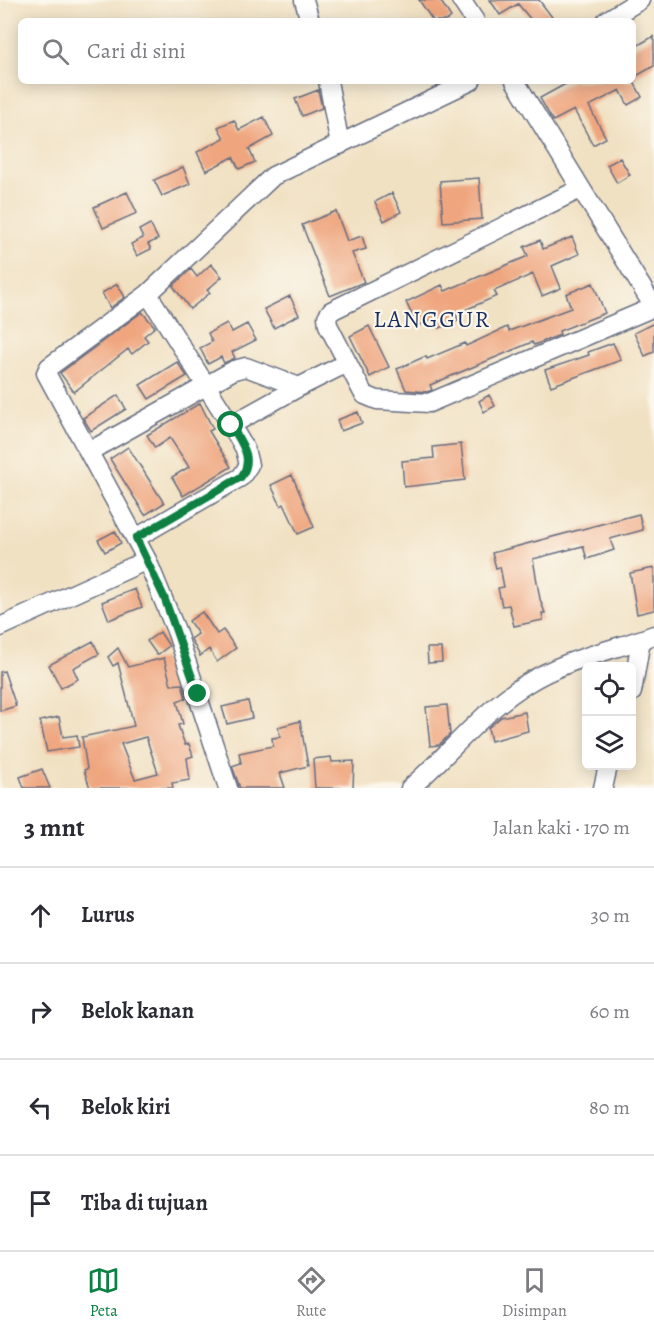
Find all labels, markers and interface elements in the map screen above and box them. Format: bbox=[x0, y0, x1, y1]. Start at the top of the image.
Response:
search box bbox=[18, 18, 636, 84]
icon: search bbox=[39, 35, 72, 68]
text: Cari di sini bbox=[87, 36, 186, 66]
district label: LANGGUR bbox=[373, 303, 491, 335]
route start bbox=[217, 411, 243, 437]
map controls bbox=[582, 662, 636, 770]
button: locate bbox=[582, 662, 636, 716]
route end bbox=[184, 680, 210, 706]
button: layers bbox=[582, 716, 636, 770]
text: 3 mnt bbox=[24, 810, 85, 845]
text: Jalan kaki · 170 m bbox=[493, 814, 630, 841]
icon: ahead bbox=[24, 899, 57, 932]
text: Lurus bbox=[81, 900, 135, 930]
text: 30 m bbox=[590, 902, 630, 929]
icon: right bbox=[24, 995, 57, 1028]
text: Belok kanan bbox=[81, 996, 194, 1026]
text: 60 m bbox=[590, 998, 630, 1025]
icon: left bbox=[24, 1091, 57, 1124]
text: Belok kiri bbox=[81, 1092, 170, 1122]
text: 80 m bbox=[589, 1094, 630, 1121]
icon: arrive bbox=[24, 1187, 57, 1220]
text: Tiba di tujuan bbox=[81, 1188, 208, 1218]
tab: Peta bbox=[87, 1264, 120, 1322]
tab: Rute bbox=[295, 1264, 328, 1322]
tab: Disimpan bbox=[502, 1264, 567, 1322]

